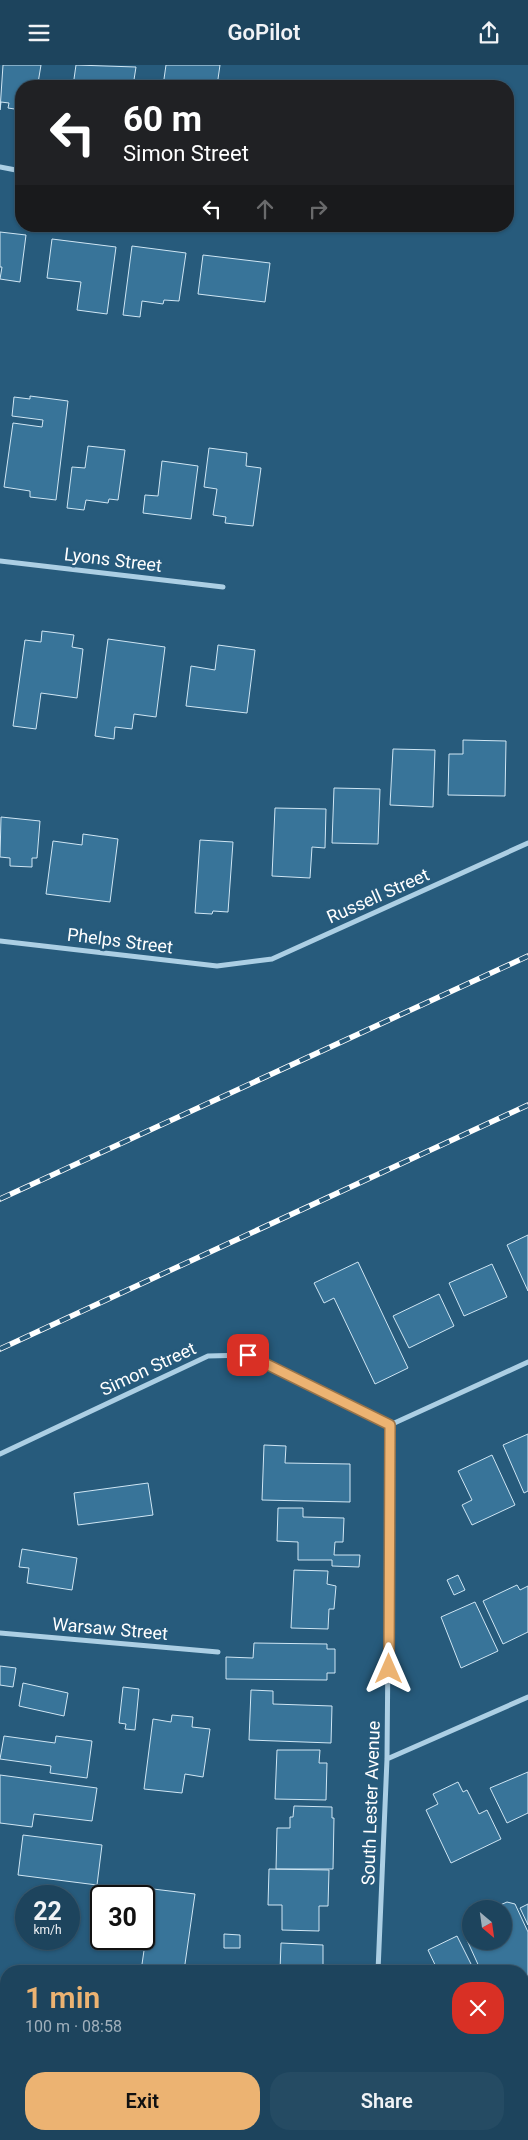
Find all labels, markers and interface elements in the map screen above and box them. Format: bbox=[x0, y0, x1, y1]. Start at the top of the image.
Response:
icon: menu bbox=[25, 19, 53, 47]
icon: share bbox=[475, 19, 503, 47]
text: GoPilot bbox=[228, 20, 300, 45]
text: 60 m bbox=[123, 99, 202, 140]
icon: left bbox=[40, 100, 105, 165]
text: Simon Street bbox=[123, 141, 249, 166]
icon: left bbox=[198, 195, 226, 223]
icon: ahead bbox=[251, 195, 279, 223]
icon: right bbox=[304, 195, 332, 223]
street label: Lyons Street bbox=[63, 543, 163, 576]
street label: Russell Street bbox=[323, 864, 432, 927]
street label: Phelps Street bbox=[66, 924, 174, 957]
pin bbox=[227, 1334, 269, 1376]
street label: Simon Street bbox=[97, 1337, 199, 1400]
icon: arrive bbox=[234, 1341, 262, 1369]
street label: Warsaw Street bbox=[51, 1613, 169, 1644]
position arrow bbox=[362, 1642, 414, 1694]
street label: South Lester Avenue bbox=[357, 1720, 384, 1886]
speed limit sign: 30 bbox=[90, 1885, 155, 1950]
text: 22 bbox=[33, 1897, 62, 1926]
north arrow bbox=[462, 1900, 512, 1950]
map controls bbox=[462, 1900, 512, 1950]
text: km/h bbox=[33, 1923, 62, 1937]
text: 1 min bbox=[25, 1980, 100, 2015]
button: close bbox=[452, 1982, 504, 2034]
text: 100 m · 08:58 bbox=[25, 2017, 122, 2036]
button: Exit bbox=[25, 2072, 260, 2130]
button: Share bbox=[270, 2072, 504, 2130]

